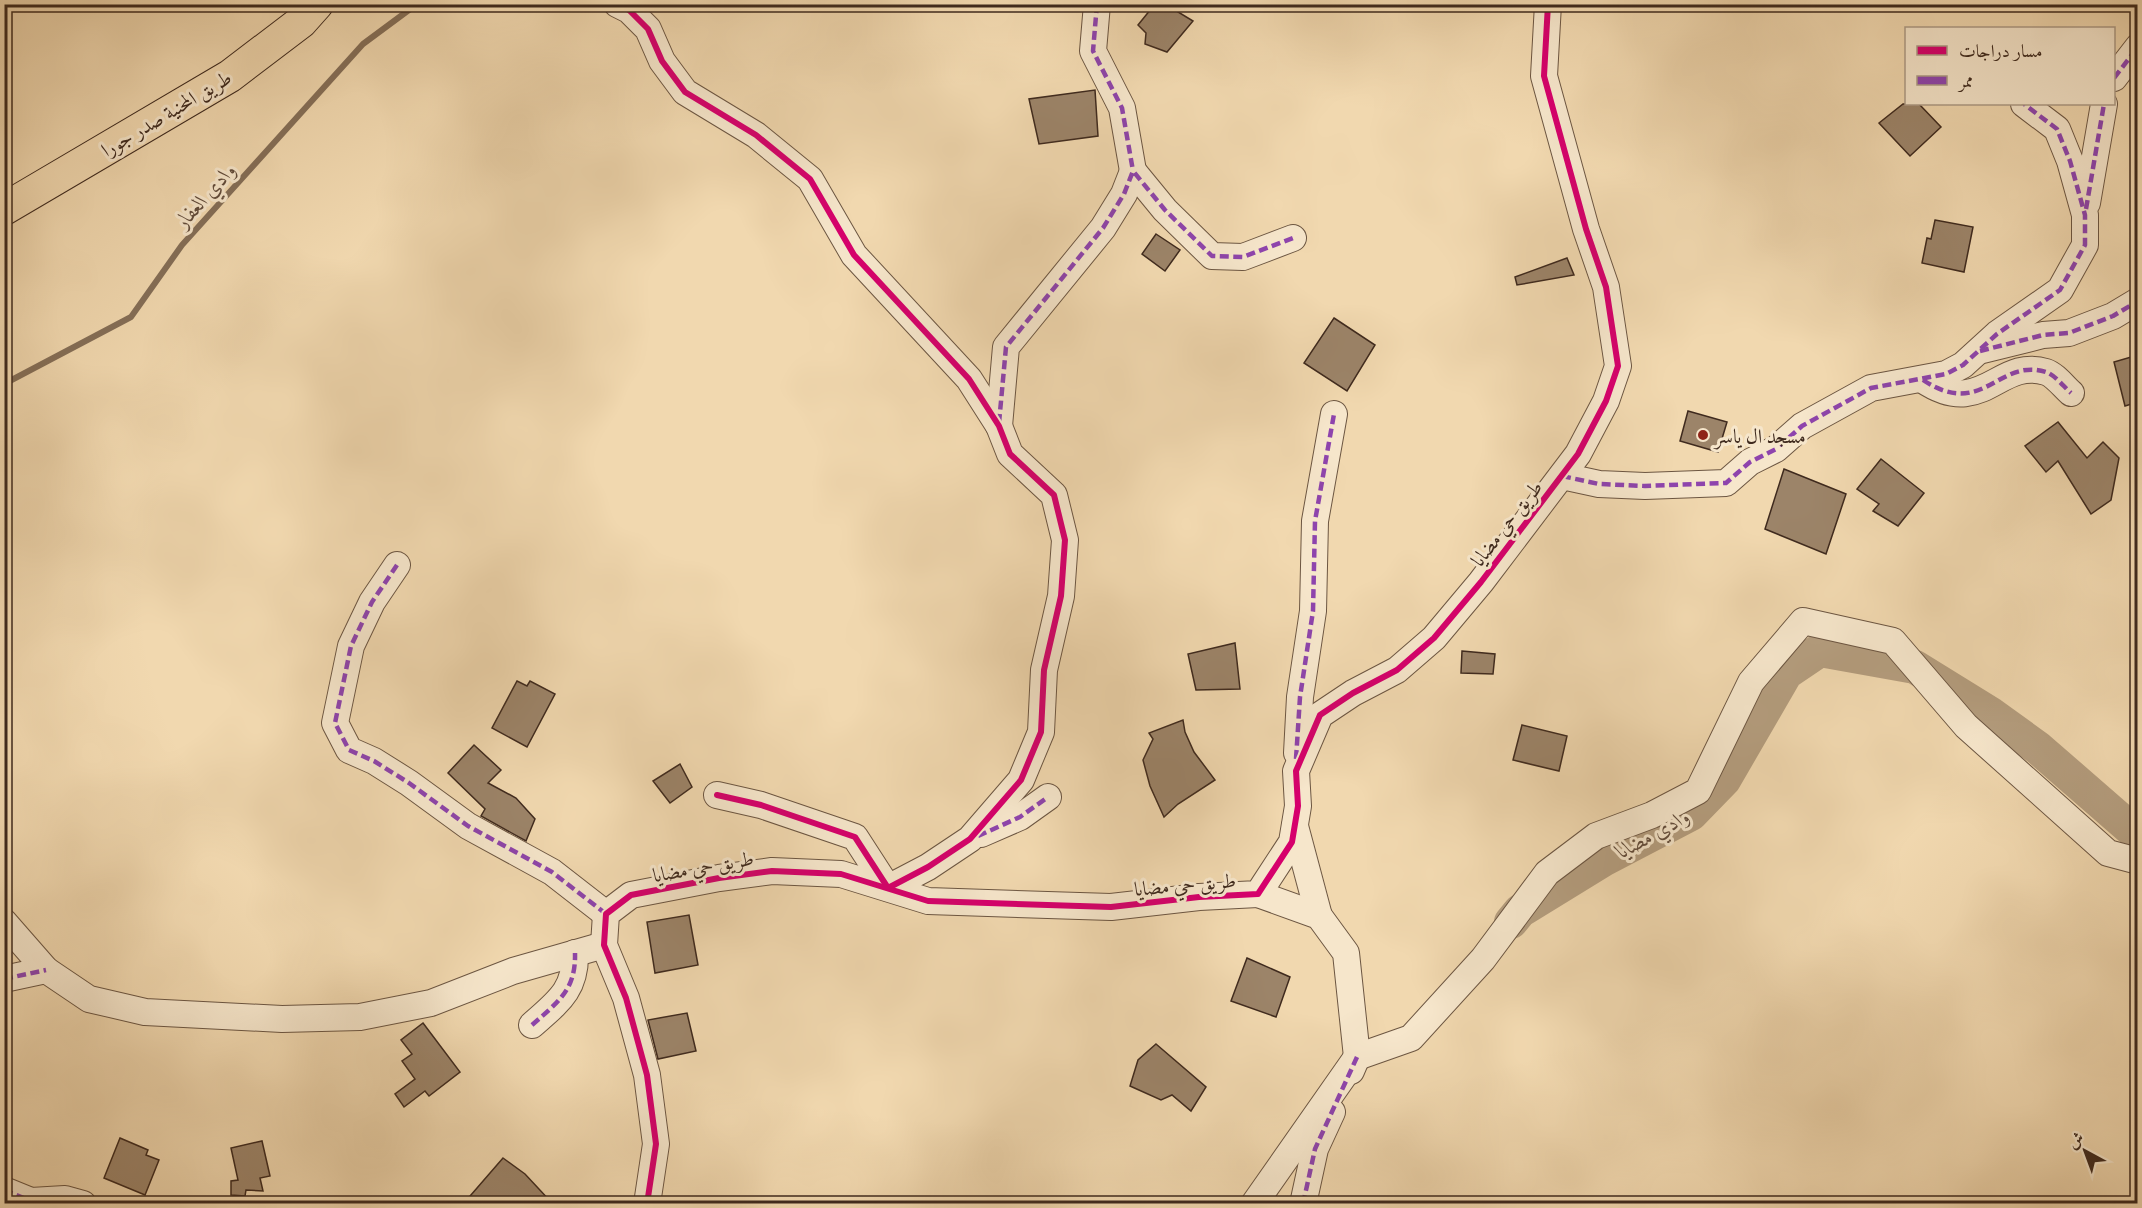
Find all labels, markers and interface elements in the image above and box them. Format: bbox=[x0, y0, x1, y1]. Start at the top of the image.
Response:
legend bbox=[1905, 27, 2115, 105]
text: مسار دراجات bbox=[1959, 37, 2042, 64]
street label: طريق المحنية صدر جورا bbox=[95, 63, 237, 163]
text: ممر bbox=[1957, 67, 1973, 94]
water label: وادي العفار bbox=[165, 155, 244, 237]
place label: مسجد ال ياسر bbox=[1713, 421, 1806, 450]
marker: مسجد ال ياسر bbox=[1696, 428, 1710, 442]
street label: طريق حي مضايا bbox=[1463, 474, 1551, 574]
water label: وادي مضايا bbox=[1609, 800, 1696, 868]
street label: طريق حي مضايا bbox=[650, 843, 756, 891]
street label: طريق حي مضايا bbox=[1133, 865, 1237, 905]
north arrow bbox=[2055, 1121, 2115, 1181]
text: ش bbox=[2061, 1125, 2089, 1154]

